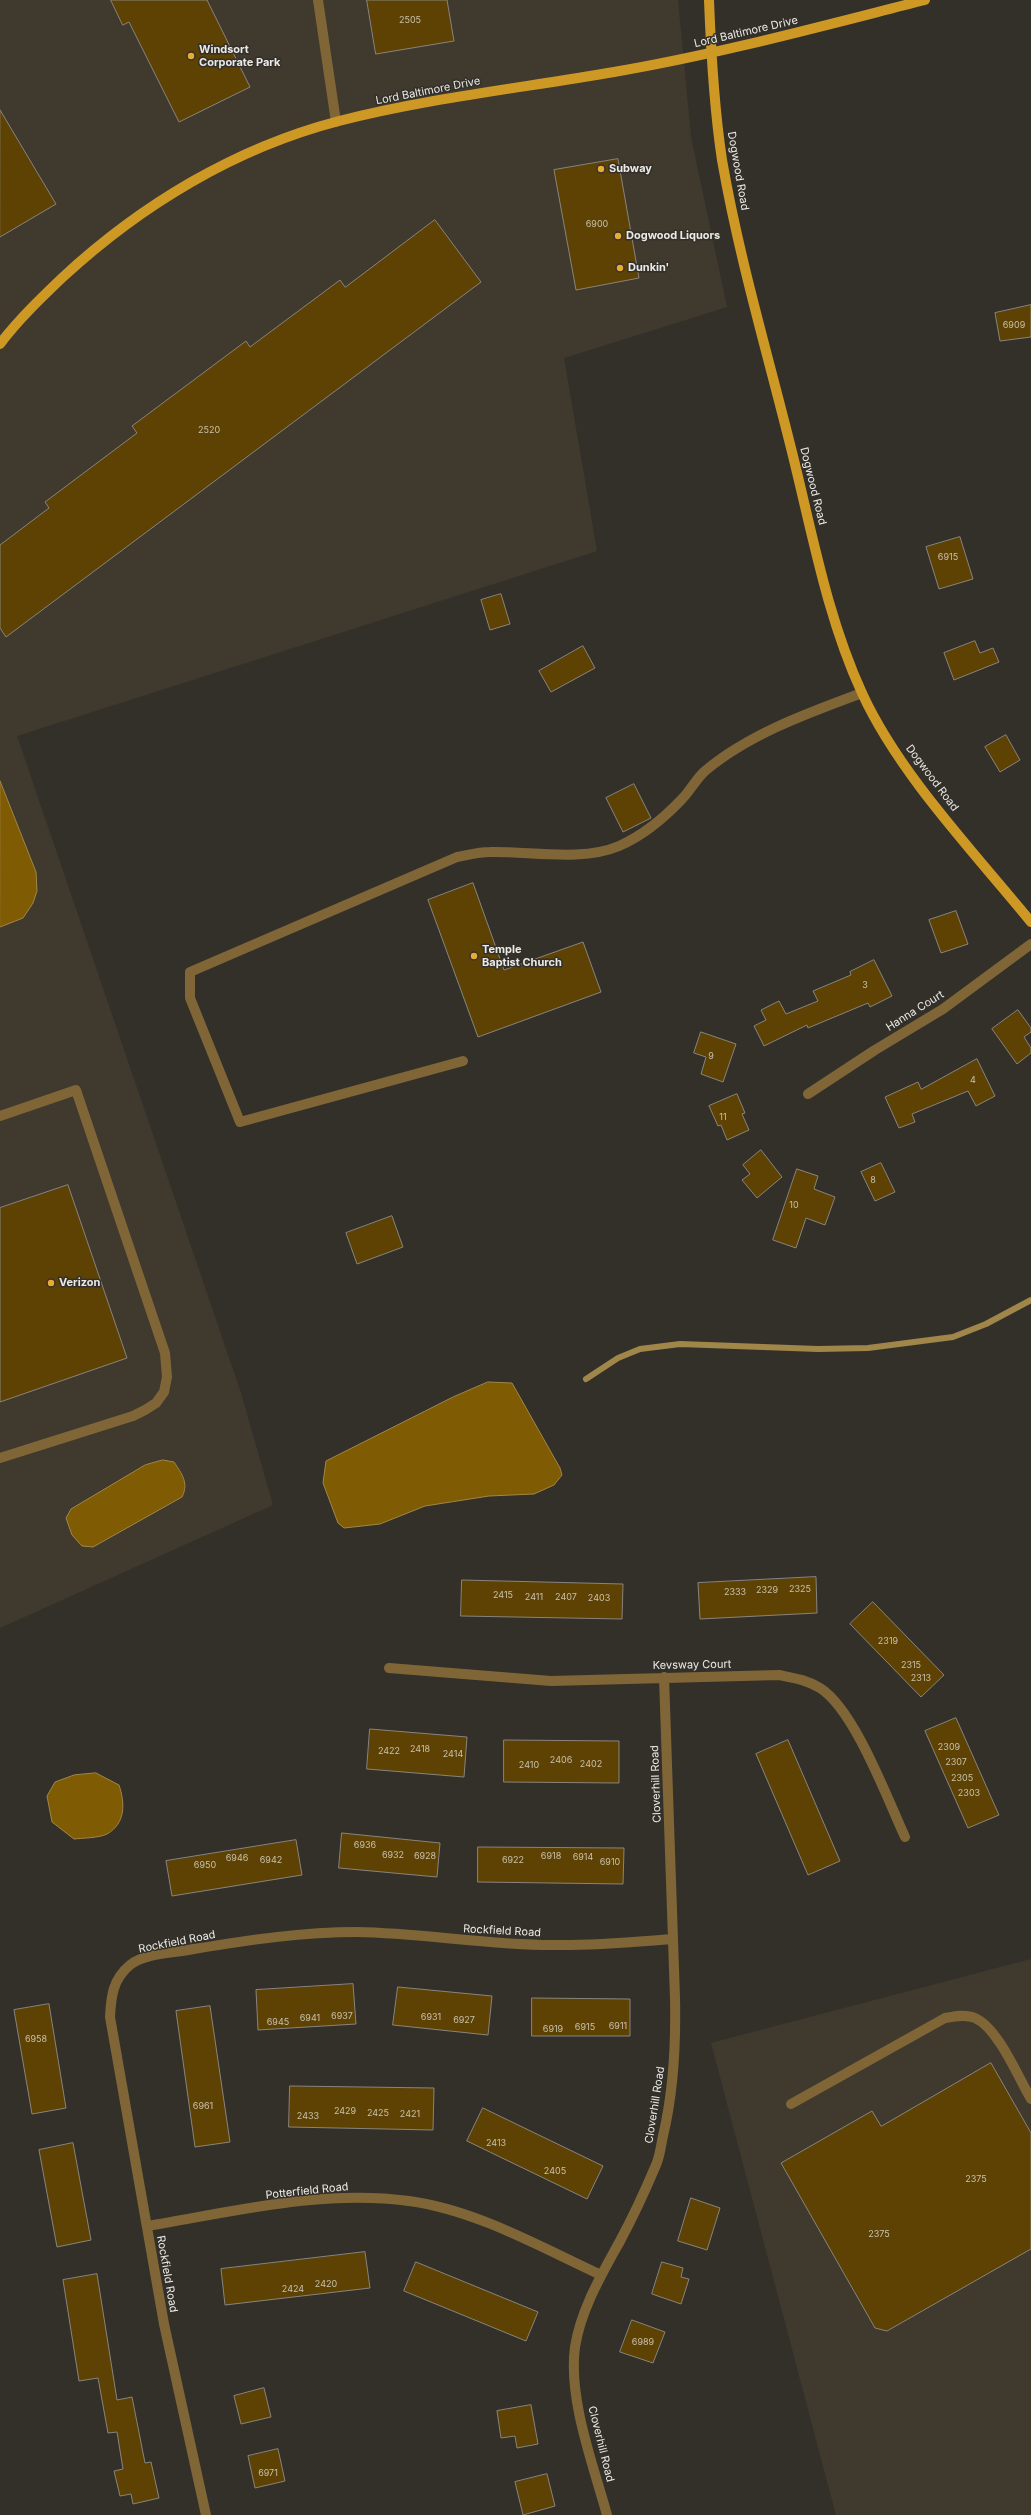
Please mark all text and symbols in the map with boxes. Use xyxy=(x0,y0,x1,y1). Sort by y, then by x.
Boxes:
street label: Lord Baltimore Drive xyxy=(693,14,799,50)
house number: 2505 xyxy=(399,15,421,25)
place label: Windsort Corporate Park xyxy=(199,43,280,69)
marker: Windsort Corporate Park xyxy=(186,51,196,61)
street label: Lord Baltimore Drive xyxy=(375,74,481,108)
street label: Dogwood Road xyxy=(725,131,751,211)
place label: Subway xyxy=(609,162,652,176)
marker: Subway xyxy=(596,164,606,174)
house number: 6900 xyxy=(586,219,608,229)
place label: Dogwood Liquors xyxy=(626,229,720,243)
marker: Dogwood Liquors xyxy=(613,231,623,241)
place label: Dunkin' xyxy=(628,261,669,275)
marker: Dunkin' xyxy=(615,263,625,273)
house number: 6909 xyxy=(1003,320,1025,330)
house number: 2520 xyxy=(198,425,220,435)
street label: Dogwood Road xyxy=(797,446,829,526)
house number: 6915 xyxy=(938,552,958,562)
street label: Dogwood Road xyxy=(903,742,961,814)
place label: Temple Baptist Church xyxy=(482,943,562,969)
marker: Temple Baptist Church xyxy=(469,951,479,961)
house number: 3 xyxy=(862,980,868,990)
street label: Hanna Court xyxy=(884,988,946,1034)
house number: 9 xyxy=(708,1051,714,1061)
house number: 4 xyxy=(970,1075,976,1085)
house number: 11 xyxy=(719,1112,727,1122)
house number: 8 xyxy=(870,1175,876,1185)
house number: 10 xyxy=(789,1200,799,1210)
place label: Verizon xyxy=(59,1276,100,1290)
marker: Verizon xyxy=(46,1278,56,1288)
house number: 2325 xyxy=(789,1584,811,1594)
house number: 2329 xyxy=(756,1585,778,1595)
house number: 2333 xyxy=(724,1587,746,1597)
house number: 2415 xyxy=(493,1590,513,1600)
house number: 2411 xyxy=(525,1592,543,1602)
house number: 2407 xyxy=(555,1592,577,1602)
house number: 2403 xyxy=(588,1593,610,1603)
house number: 2319 xyxy=(878,1636,898,1646)
street label: Kevsway Court xyxy=(653,1658,731,1672)
house number: 2315 xyxy=(901,1660,921,1670)
house number: 2313 xyxy=(911,1673,931,1683)
house number: 2309 xyxy=(938,1742,960,1752)
house number: 2418 xyxy=(410,1744,430,1754)
street label: Cloverhill Road xyxy=(648,1745,664,1823)
house number: 2422 xyxy=(378,1746,400,1756)
house number: 2414 xyxy=(443,1749,463,1759)
house number: 2406 xyxy=(550,1755,572,1765)
house number: 2307 xyxy=(945,1757,967,1767)
house number: 2402 xyxy=(580,1759,602,1769)
house number: 2410 xyxy=(519,1760,539,1770)
house number: 2305 xyxy=(951,1773,973,1783)
house number: 2303 xyxy=(958,1788,980,1798)
house number: 6936 xyxy=(354,1840,376,1850)
house number: 6932 xyxy=(382,1850,404,1860)
house number: 6928 xyxy=(414,1851,436,1861)
house number: 6918 xyxy=(541,1851,561,1861)
house number: 6914 xyxy=(573,1852,593,1862)
house number: 6946 xyxy=(226,1853,248,1863)
house number: 6942 xyxy=(260,1855,282,1865)
house number: 6922 xyxy=(502,1855,524,1865)
house number: 6910 xyxy=(600,1857,620,1867)
house number: 6950 xyxy=(194,1860,216,1870)
street label: Rockfield Road xyxy=(463,1922,541,1940)
street label: Rockfield Road xyxy=(137,1928,217,1956)
house number: 6937 xyxy=(331,2011,353,2021)
house number: 6931 xyxy=(421,2012,441,2022)
house number: 6941 xyxy=(300,2013,320,2023)
house number: 6927 xyxy=(453,2015,475,2025)
house number: 6945 xyxy=(267,2017,289,2027)
house number: 6911 xyxy=(609,2021,627,2031)
house number: 6915 xyxy=(575,2022,595,2032)
house number: 6919 xyxy=(543,2024,563,2034)
house number: 6958 xyxy=(25,2034,47,2044)
street label: Cloverhill Road xyxy=(642,2065,668,2145)
house number: 6961 xyxy=(193,2101,213,2111)
house number: 2429 xyxy=(334,2106,356,2116)
house number: 2425 xyxy=(367,2108,389,2118)
house number: 2421 xyxy=(400,2109,420,2119)
house number: 2433 xyxy=(297,2111,319,2121)
house number: 2413 xyxy=(486,2138,506,2148)
house number: 2405 xyxy=(544,2166,566,2176)
house number: 2375 xyxy=(965,2174,987,2184)
street label: Potterfield Road xyxy=(265,2180,349,2202)
house number: 2375 xyxy=(868,2229,890,2239)
street label: Rockfield Road xyxy=(154,2234,180,2314)
house number: 2420 xyxy=(315,2279,337,2289)
house number: 2424 xyxy=(282,2284,304,2294)
house number: 6989 xyxy=(632,2337,654,2347)
street label: Cloverhill Road xyxy=(585,2405,617,2483)
house number: 6971 xyxy=(258,2468,278,2478)

